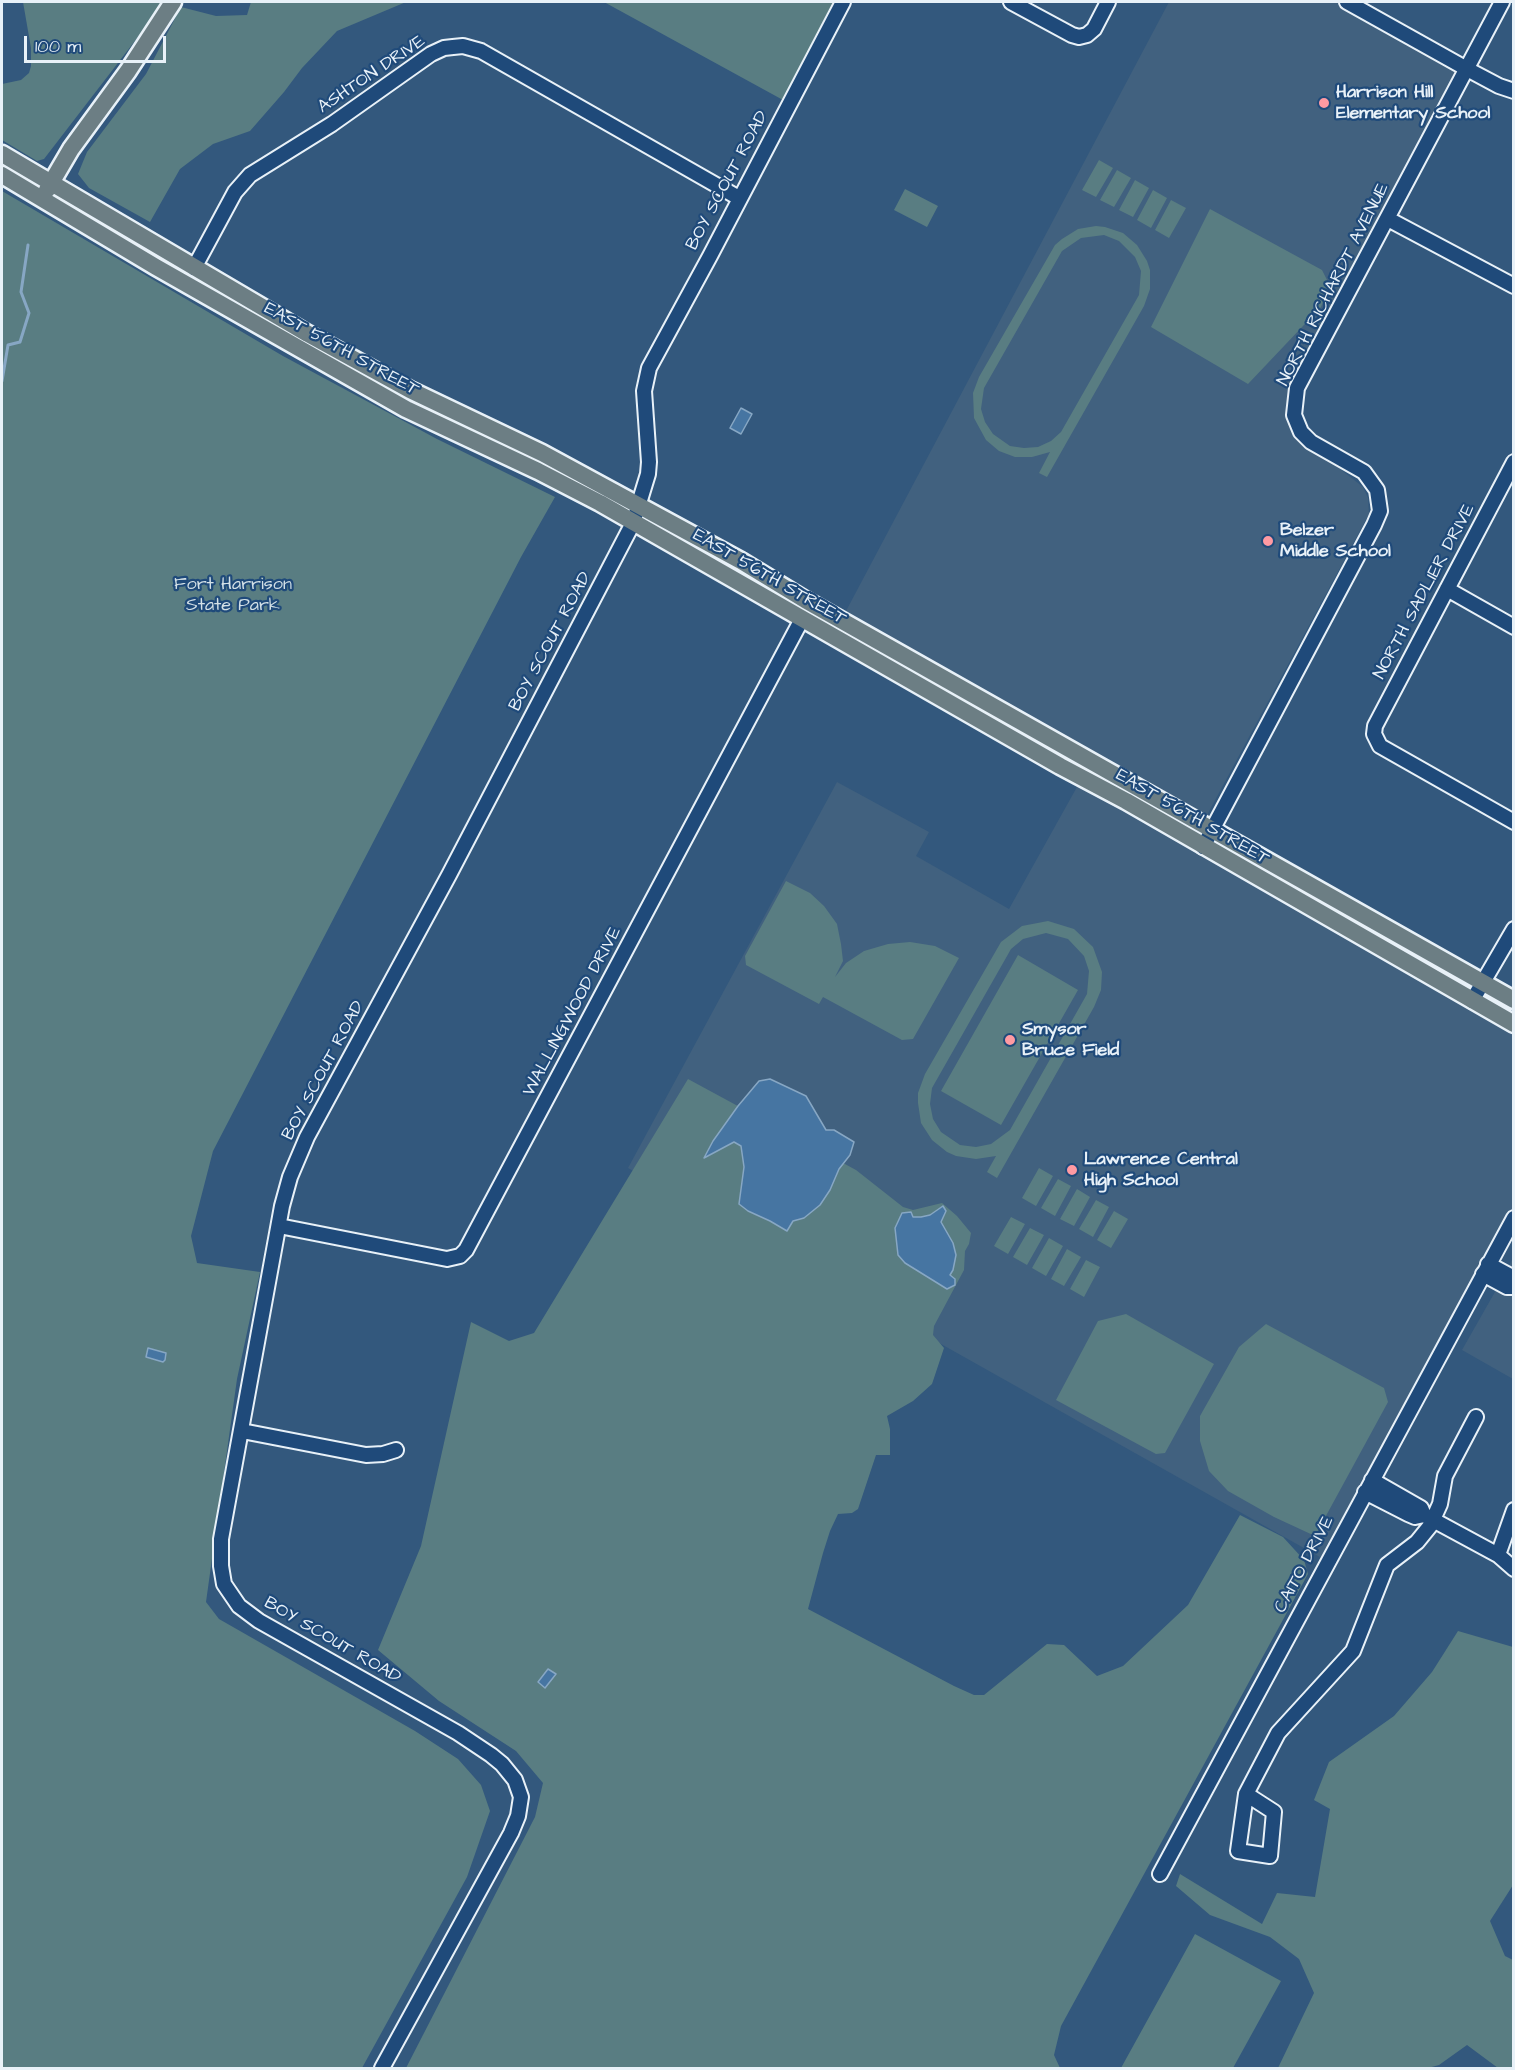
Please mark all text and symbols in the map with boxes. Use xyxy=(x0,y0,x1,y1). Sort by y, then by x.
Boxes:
scale bar xyxy=(27,24,170,62)
street label: ASHTON DRIVE xyxy=(314,31,430,119)
text: 100 m xyxy=(35,34,81,59)
place label: Harrison Hill Elementary School xyxy=(1336,82,1490,124)
marker: Harrison Hill Elementary School xyxy=(1317,96,1331,110)
street label: BOY SCOUT ROAD xyxy=(682,108,774,254)
street label: NORTH RICHARDT AVENUE xyxy=(1273,180,1395,390)
street label: EAST 56TH STREET xyxy=(260,298,422,402)
street label: NORTH SADLIER DRIVE xyxy=(1370,501,1480,683)
place label: Belzer Middle School xyxy=(1280,520,1391,562)
street label: EAST 56TH STREET xyxy=(688,525,850,631)
marker: Belzer Middle School xyxy=(1261,534,1275,548)
street label: BOY SCOUT ROAD xyxy=(505,569,597,715)
park label: Fort Harrison State Park xyxy=(174,574,292,616)
street label: EAST 56TH STREET xyxy=(1111,765,1273,871)
street label: WALLINGWOOD DRIVE xyxy=(519,924,627,1100)
street label: BOY SCOUT ROAD xyxy=(278,998,370,1144)
place label: Smysor Bruce Field xyxy=(1022,1019,1119,1062)
marker: Smysor Bruce Field xyxy=(1003,1033,1017,1047)
place label: Lawrence Central High School xyxy=(1084,1149,1238,1192)
marker: Lawrence Central High School xyxy=(1065,1163,1079,1177)
street label: CAITO DRIVE xyxy=(1270,1513,1340,1617)
street label: BOY SCOUT ROAD xyxy=(260,1593,404,1689)

